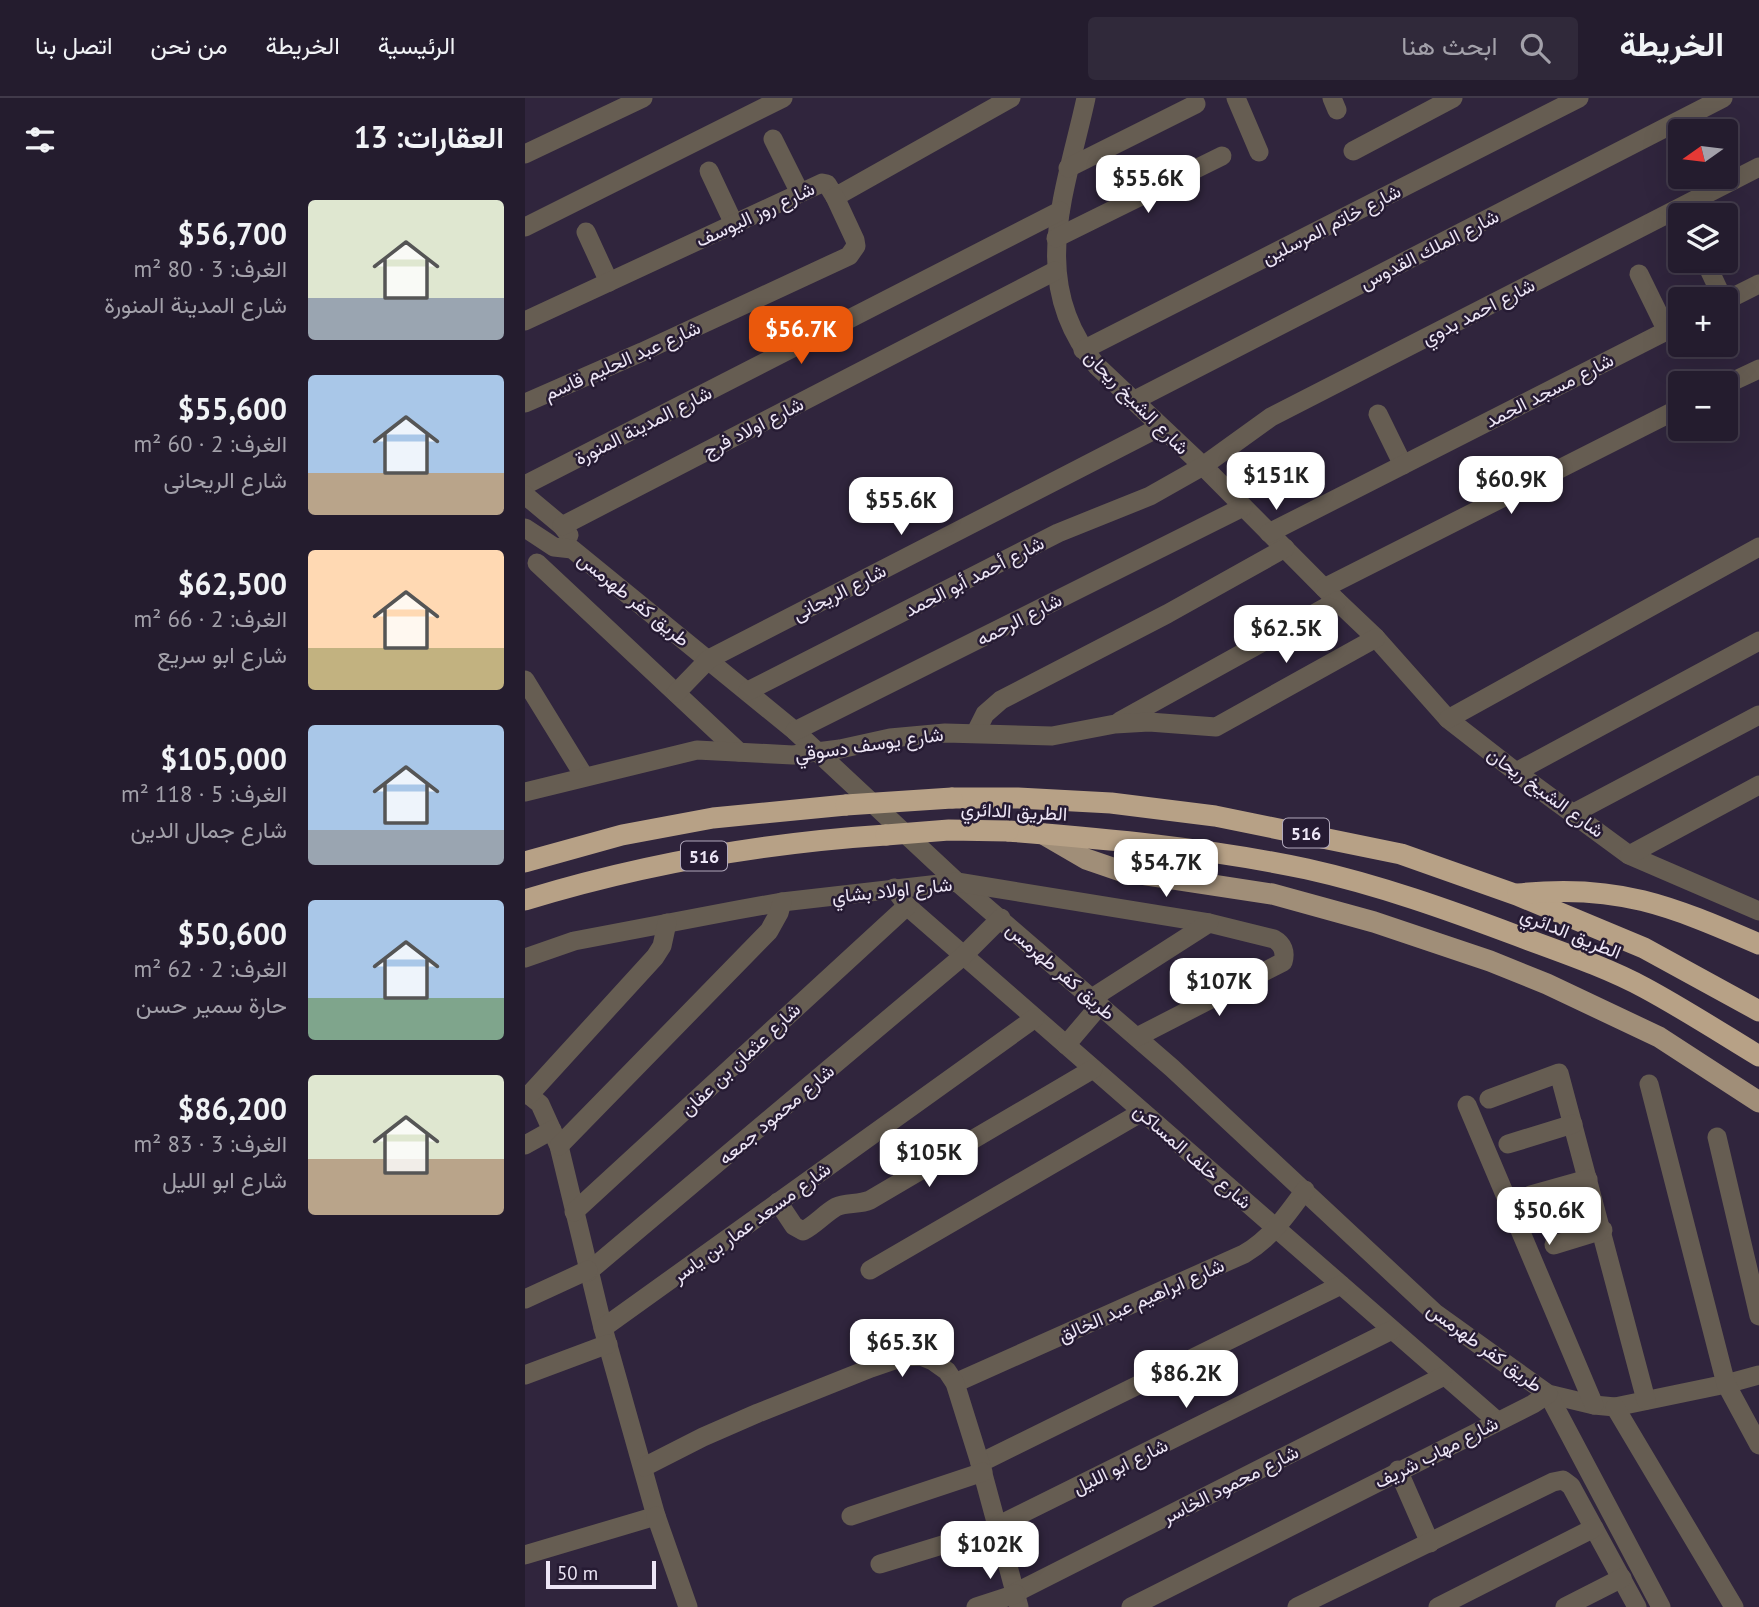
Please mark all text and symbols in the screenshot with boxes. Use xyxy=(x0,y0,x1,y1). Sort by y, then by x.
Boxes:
search box xyxy=(1088,17,1578,80)
text: الخريطة xyxy=(1620,22,1724,65)
text: ابحث هنا xyxy=(1401,29,1498,62)
icon: search xyxy=(1516,29,1554,67)
text: اتصل بنا xyxy=(35,30,113,61)
text: من نحن xyxy=(151,30,228,61)
text: الخريطة xyxy=(266,30,340,61)
text: الرئيسية xyxy=(378,30,455,61)
text: العقارات: 13 xyxy=(354,117,504,156)
north arrow xyxy=(1668,119,1738,189)
map controls xyxy=(1668,119,1738,441)
icon: filters xyxy=(21,121,59,159)
pin: $55.6K xyxy=(1091,156,1205,215)
text: $55.6K xyxy=(1112,163,1184,192)
street label: شارع روز اليوسف xyxy=(692,176,819,253)
street label: شارع خاتم المرسلين xyxy=(1257,179,1405,270)
button: layers xyxy=(1668,203,1738,273)
street label: شارع الملك القدوس xyxy=(1355,204,1503,295)
text: $56,700 xyxy=(177,214,287,253)
icon: home xyxy=(364,228,448,312)
text: الغرف: 3 · 80 m² xyxy=(133,254,287,283)
street label: شارع احمد بدوي xyxy=(1417,272,1541,353)
button: + xyxy=(1668,287,1738,357)
text: شارع المدينة المنورة xyxy=(104,290,287,319)
pin: $56.7K xyxy=(744,306,858,366)
text: $56.7K xyxy=(765,314,837,343)
street label: شارع عبد الحليم قاسم xyxy=(540,315,704,406)
street label: شارع الشيخ ريحان xyxy=(1078,345,1194,461)
street label: شارع مسجد الحمد xyxy=(1481,347,1618,434)
button: − xyxy=(1668,371,1738,441)
street label: شارع المدينة المنورة xyxy=(570,380,716,471)
text: $55,600 xyxy=(177,389,287,428)
street label: شارع اولاد فرج xyxy=(699,391,808,464)
icon: home xyxy=(364,403,448,487)
text: الغرف: 2 · 60 m² xyxy=(133,429,287,458)
pin: $151K xyxy=(1227,452,1325,512)
pin: $60.9K xyxy=(1454,456,1568,516)
text: $151K xyxy=(1243,460,1309,489)
text: $60.9K xyxy=(1475,464,1547,493)
text: شارع الريحانى xyxy=(163,465,287,494)
pin: $55.6K xyxy=(844,478,958,537)
text: $55.6K xyxy=(865,485,937,514)
street label: شارع أحمد أبو الحمد xyxy=(900,530,1048,623)
street label: طريق كفر طهرمس xyxy=(573,547,695,651)
street label: شارع الريحانى xyxy=(788,558,890,627)
text: $62,500 xyxy=(177,564,287,603)
icon: home xyxy=(364,578,448,662)
street label: شارع الرحمه xyxy=(972,587,1066,652)
text: الغرف: 2 · 66 m² xyxy=(133,604,287,633)
pin: $62.5K xyxy=(1229,606,1343,665)
text: $62.5K xyxy=(1250,613,1322,642)
text: شارع ابو سريع xyxy=(157,640,287,669)
street label: شارع يوسف دسوقي xyxy=(793,722,945,770)
text: $105,000 xyxy=(160,739,287,778)
street label: شارع الشيخ ريحان xyxy=(1482,742,1609,844)
icon: home xyxy=(364,753,448,837)
text: الغرف: 5 · 118 m² xyxy=(121,779,287,808)
street label: الطريق الدائري xyxy=(960,796,1068,830)
text: شارع جمال الدين xyxy=(130,815,287,844)
road number: 516 xyxy=(1283,818,1329,848)
pin: $54.7K xyxy=(1109,840,1223,899)
road number: 516 xyxy=(681,842,727,870)
text: $54.7K xyxy=(1130,847,1202,876)
street label: شارع اولاد بشاي xyxy=(831,872,954,912)
street label: الطريق الدائري xyxy=(1516,902,1625,968)
text: $50,600 xyxy=(177,914,287,953)
street label: طريق كفر طهرمس xyxy=(1001,917,1121,1025)
icon: home xyxy=(364,928,448,1012)
text: الغرف: 2 · 62 m² xyxy=(133,954,287,983)
pin: $107K xyxy=(1170,958,1268,1018)
text: $107K xyxy=(1186,966,1252,995)
text: حارة سمير حسن xyxy=(136,990,287,1019)
street label: شارع عثمان بن عفان xyxy=(675,997,806,1121)
street label: شارع محمود جمعه xyxy=(713,1058,840,1170)
text: $86,200 xyxy=(177,1089,287,1128)
street label: شارع خلف المساكن xyxy=(1128,1098,1257,1215)
icon: home xyxy=(364,1103,448,1187)
text: الغرف: 3 · 83 m² xyxy=(133,1129,287,1158)
pin: $105K xyxy=(880,1130,978,1189)
text: $105K xyxy=(896,1137,962,1166)
street label: شارع مسعد عمار بن ياسر xyxy=(666,1156,836,1289)
text: شارع ابو الليل xyxy=(162,1165,287,1194)
pin: $50.6K xyxy=(1492,1188,1606,1247)
text: $50.6K xyxy=(1513,1195,1585,1224)
street label: شارع ابراهيم عبد الخالق xyxy=(1054,1253,1228,1348)
street label: طريق كفر طهرمس xyxy=(1423,1297,1547,1397)
pin: $65.3K xyxy=(845,1320,959,1379)
text: $65.3K xyxy=(866,1327,938,1356)
pin: $86.2K xyxy=(1129,1350,1243,1410)
text: $86.2K xyxy=(1150,1358,1222,1387)
street label: شارع مهاب شريف xyxy=(1370,1411,1502,1494)
street label: شارع ابو الليل xyxy=(1068,1433,1172,1500)
street label: شارع محمود الخاسر xyxy=(1157,1439,1303,1530)
pin: $102K xyxy=(941,1522,1039,1581)
text: $102K xyxy=(957,1529,1023,1558)
scale bar xyxy=(546,1558,656,1590)
text: 50 m xyxy=(557,1561,598,1585)

